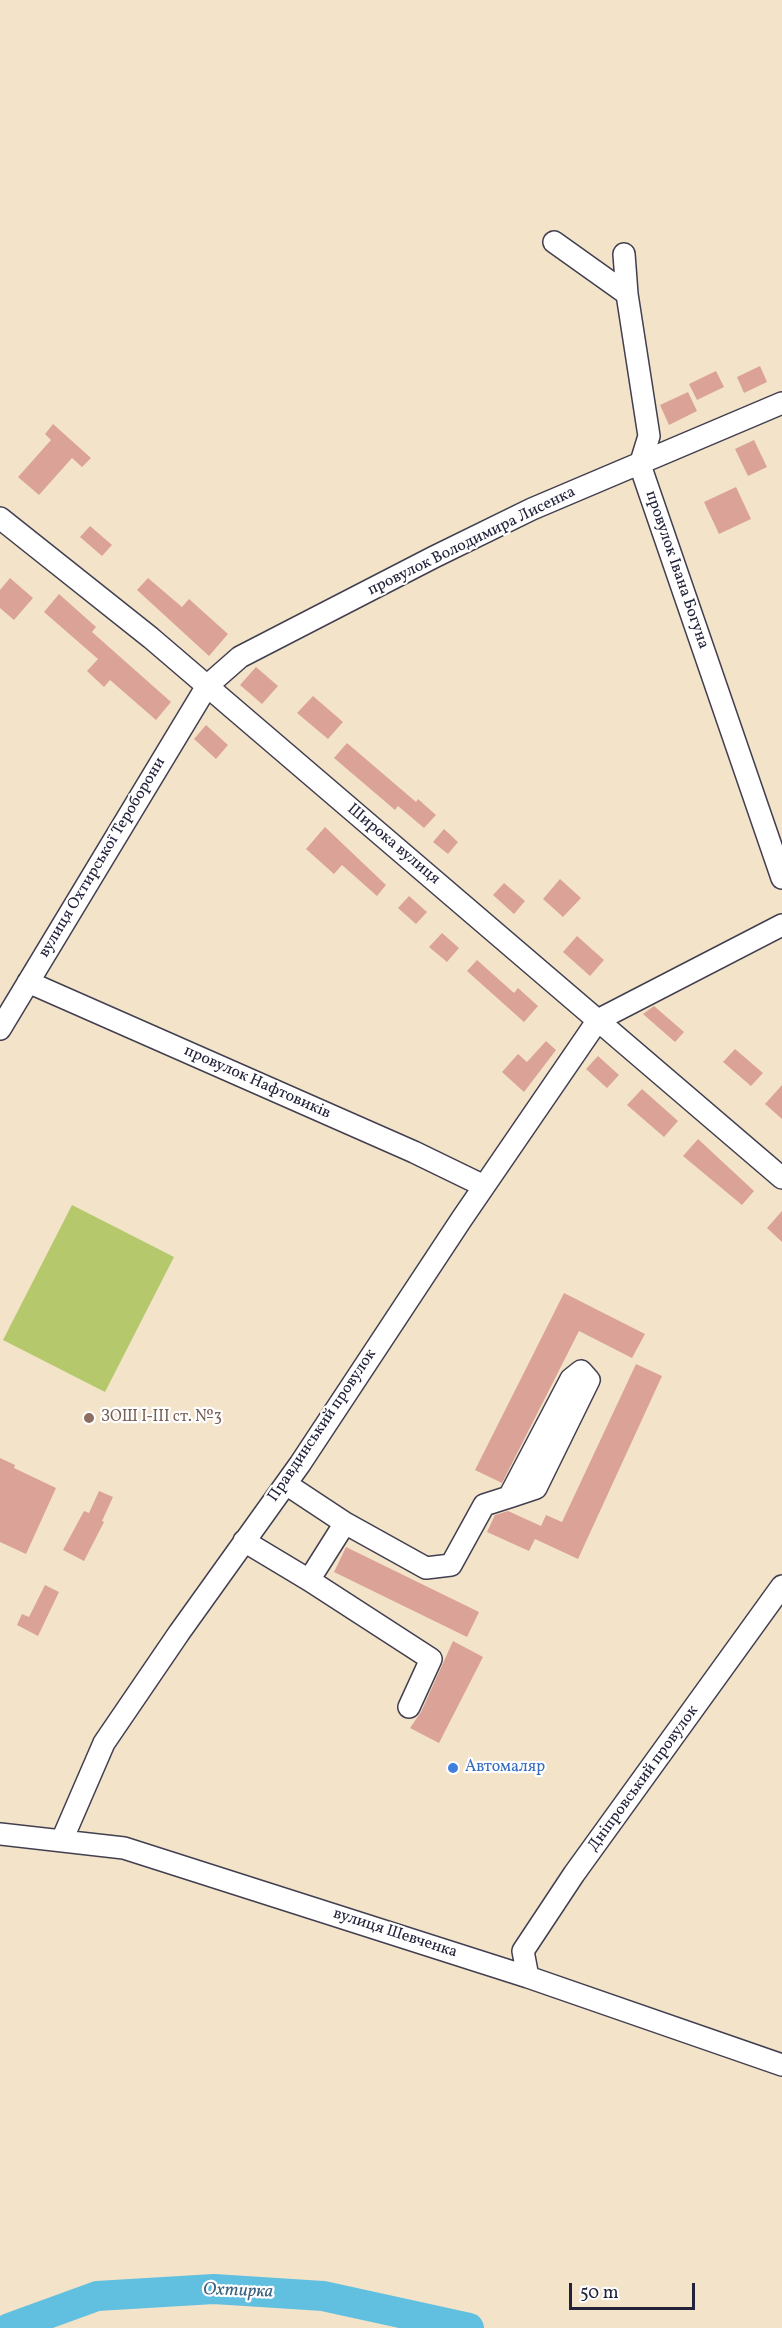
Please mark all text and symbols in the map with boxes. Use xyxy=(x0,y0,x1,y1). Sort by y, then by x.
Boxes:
street label: провулок Володимира Лисенка xyxy=(365,483,579,601)
street label: провулок Івана Богуна xyxy=(640,488,712,652)
street label: вулиця Охтирської Тероборони xyxy=(36,754,170,962)
street label: Широка вулиця xyxy=(343,800,443,890)
street label: провулок Нафтовиків xyxy=(181,1042,333,1124)
street label: Правдинський провулок xyxy=(265,1346,381,1506)
place label: ЗОШ І-ІІІ ст. №3 xyxy=(101,1408,222,1428)
marker: ЗОШ І-ІІІ ст. №3 xyxy=(82,1411,96,1425)
street label: Дніпровський провулок xyxy=(585,1702,703,1856)
place label: Автомаляр xyxy=(465,1758,545,1778)
marker: Автомаляр xyxy=(446,1761,460,1775)
street label: вулиця Шевченка xyxy=(331,1905,459,1963)
scale bar xyxy=(572,2271,698,2309)
water label: Охтирка xyxy=(203,2280,273,2304)
text: 50 m xyxy=(580,2281,619,2306)

